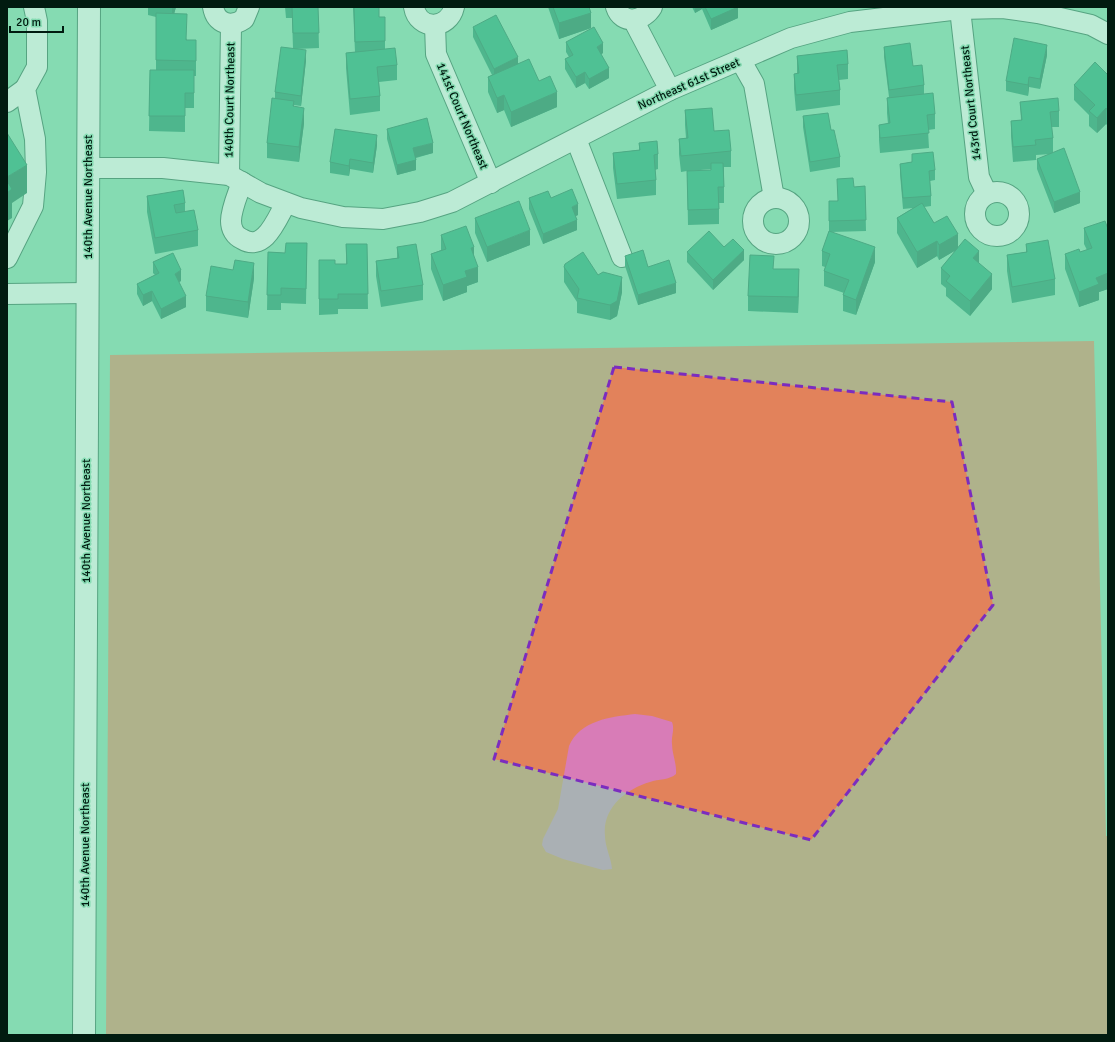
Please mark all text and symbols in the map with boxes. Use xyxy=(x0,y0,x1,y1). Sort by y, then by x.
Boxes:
scale bar xyxy=(10,8,63,34)
text: 20 m xyxy=(16,15,41,30)
street label: 140th Court Northeast xyxy=(221,42,239,158)
street label: 143rd Court Northeast xyxy=(958,45,984,161)
street label: Northeast 61st Street xyxy=(636,55,742,113)
street label: 141st Court Northeast xyxy=(433,60,491,172)
street label: 140th Avenue Northeast xyxy=(81,135,96,259)
street label: 140th Avenue Northeast xyxy=(79,459,94,583)
street label: 140th Avenue Northeast xyxy=(78,783,93,907)

